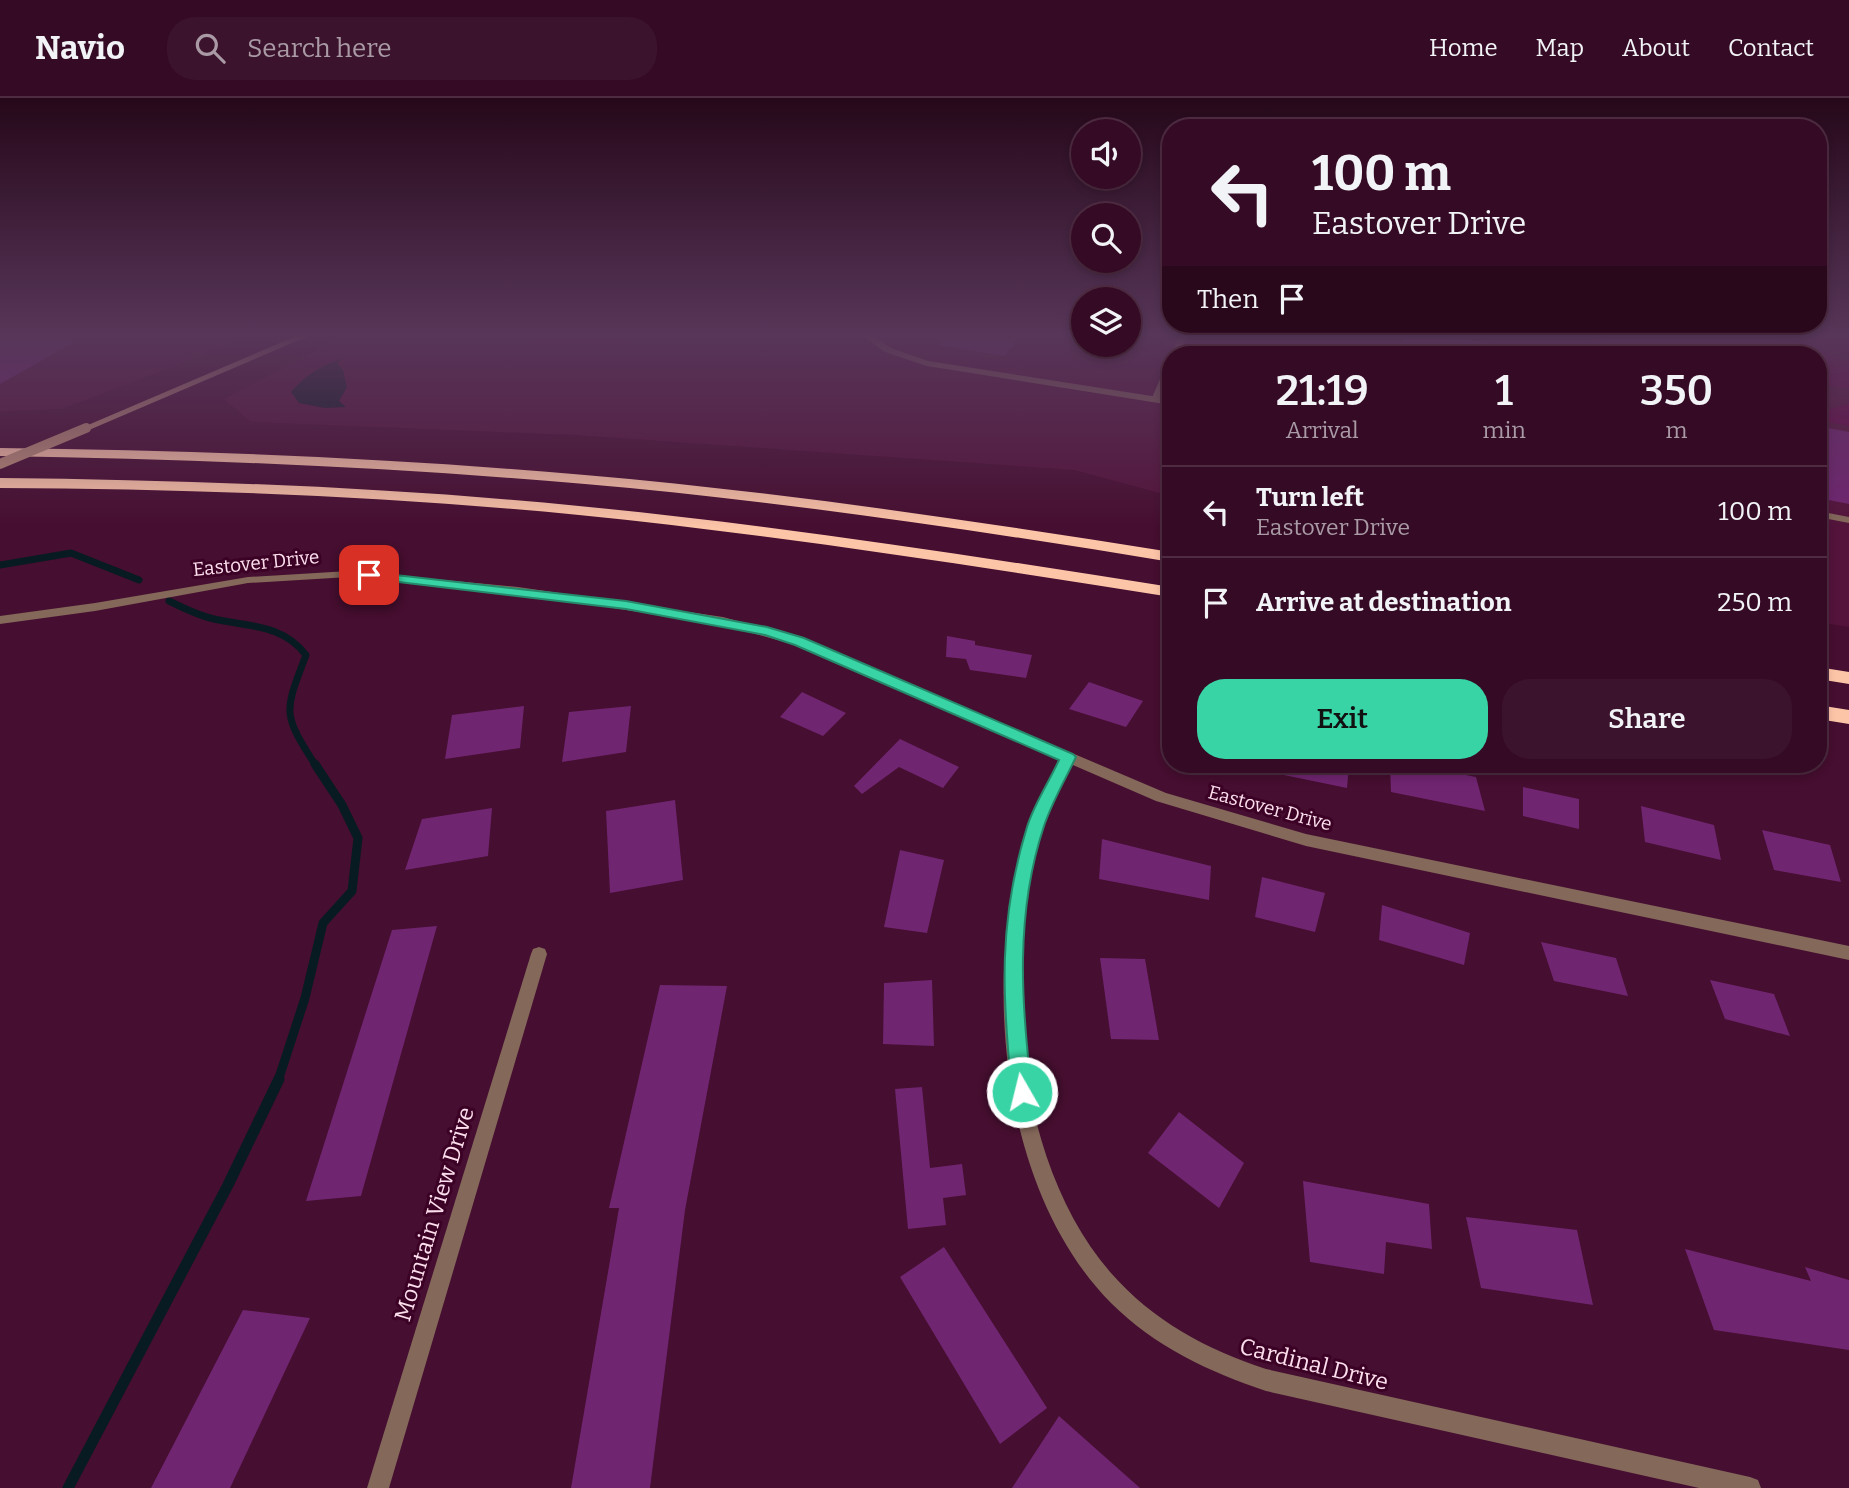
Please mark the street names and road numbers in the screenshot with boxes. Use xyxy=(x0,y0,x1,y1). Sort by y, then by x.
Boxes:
street label: Eastover Drive xyxy=(192,545,320,581)
street label: Eastover Drive xyxy=(1206,780,1334,836)
street label: Mountain View Drive xyxy=(388,1104,480,1324)
street label: Cardinal Drive xyxy=(1237,1332,1391,1396)

